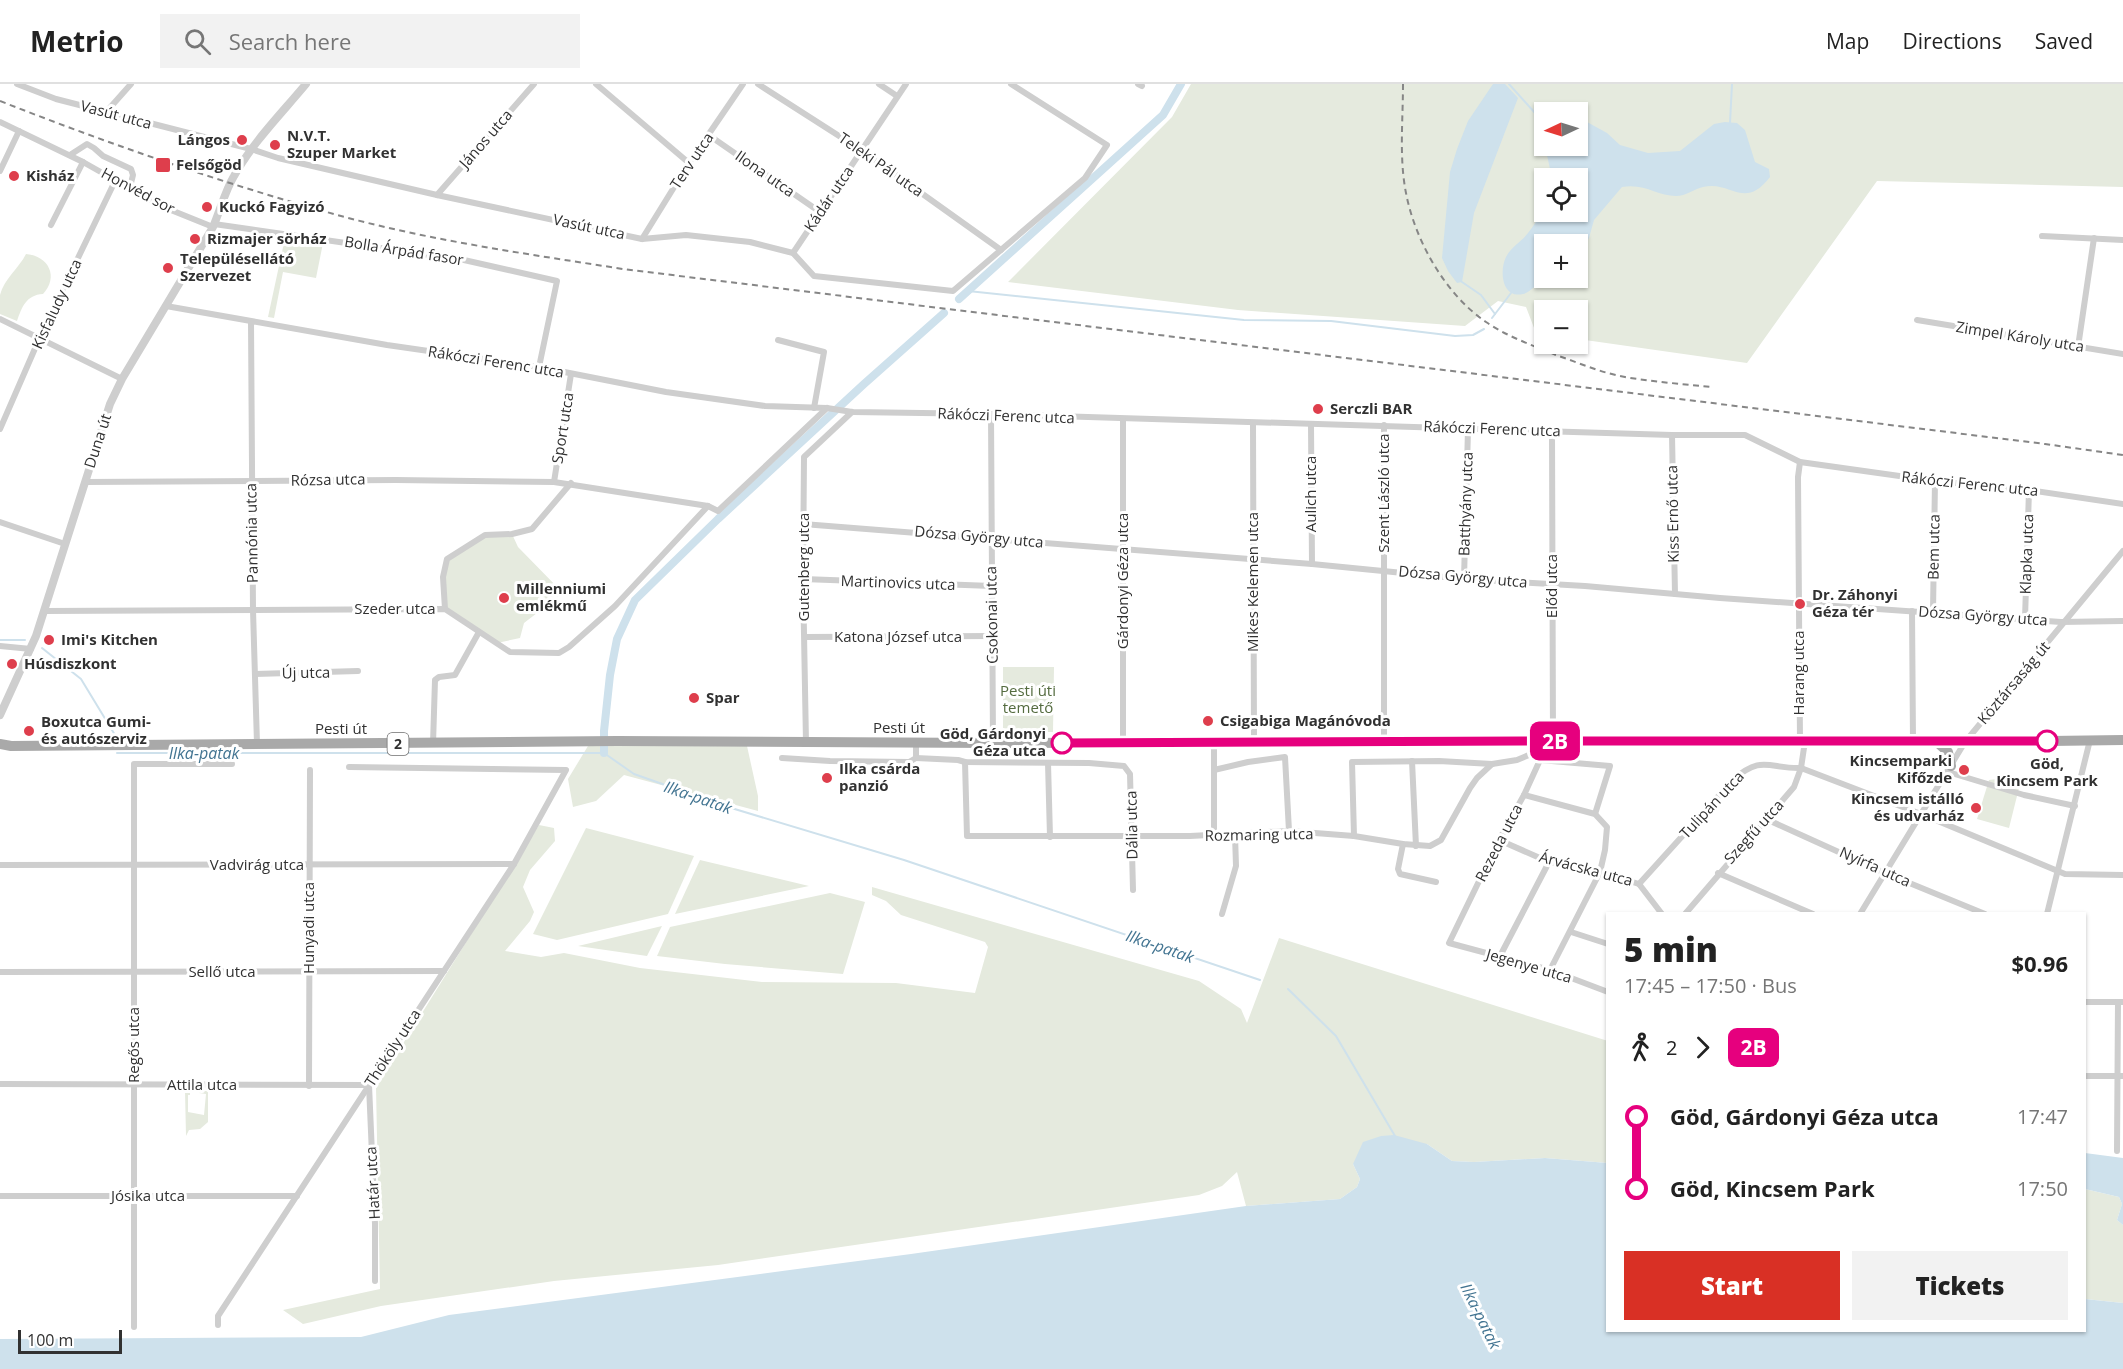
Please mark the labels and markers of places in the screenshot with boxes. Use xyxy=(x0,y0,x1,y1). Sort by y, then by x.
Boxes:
place label: N.V.T. Szuper Market xyxy=(287,125,397,162)
place label: Lángos xyxy=(177,129,230,149)
marker: Lángos xyxy=(235,133,249,147)
marker: N.V.T. Szuper Market xyxy=(268,138,282,152)
place label: Felsőgöd xyxy=(176,154,242,174)
marker: Felsőgöd xyxy=(154,156,172,174)
place label: Kisház xyxy=(26,165,74,185)
marker: Kisház xyxy=(7,169,21,183)
place label: Kuckó Fagyizó xyxy=(219,196,325,216)
marker: Kuckó Fagyizó xyxy=(200,200,214,214)
place label: Rizmajer sörház xyxy=(207,228,327,248)
marker: Rizmajer sörház xyxy=(188,232,202,246)
place label: Településellátó Szervezet xyxy=(180,248,294,285)
marker: Településellátó Szervezet xyxy=(161,261,175,275)
place label: Serczli BAR xyxy=(1330,398,1412,418)
marker: Serczli BAR xyxy=(1311,402,1325,416)
place label: Millenniumi emlékmű xyxy=(516,578,606,615)
place label: Dr. Záhonyi Géza tér xyxy=(1812,584,1898,621)
marker: Millenniumi emlékmű xyxy=(497,591,511,605)
marker: Dr. Záhonyi Géza tér xyxy=(1793,597,1807,611)
place label: Imi's Kitchen xyxy=(61,629,158,649)
marker: Imi's Kitchen xyxy=(42,633,56,647)
place label: Húsdiszkont xyxy=(24,653,117,673)
marker: Húsdiszkont xyxy=(5,657,19,671)
place label: Spar xyxy=(706,687,740,707)
marker: Spar xyxy=(687,691,701,705)
place label: Csigabiga Magánóvoda xyxy=(1220,710,1391,730)
place label: Boxutca Gumi- és autószerviz xyxy=(41,711,151,748)
marker: Csigabiga Magánóvoda xyxy=(1201,714,1215,728)
place label: Göd, Gárdonyi Géza utca xyxy=(940,723,1046,760)
marker: Boxutca Gumi- és autószerviz xyxy=(22,724,36,738)
marker: Göd, Kincsem Park xyxy=(2036,730,2058,752)
marker: Göd, Gárdonyi Géza utca xyxy=(1051,732,1073,754)
place label: Kincsemparki Kifőzde xyxy=(1850,750,1952,787)
place label: Göd, Kincsem Park xyxy=(1996,753,2099,790)
place label: Ilka csárda panzió xyxy=(839,758,920,795)
marker: Kincsemparki Kifőzde xyxy=(1957,763,1971,777)
marker: Ilka csárda panzió xyxy=(820,771,834,785)
place label: Kincsem istálló és udvarház xyxy=(1851,788,1964,825)
marker: Kincsem istálló és udvarház xyxy=(1969,801,1983,815)

